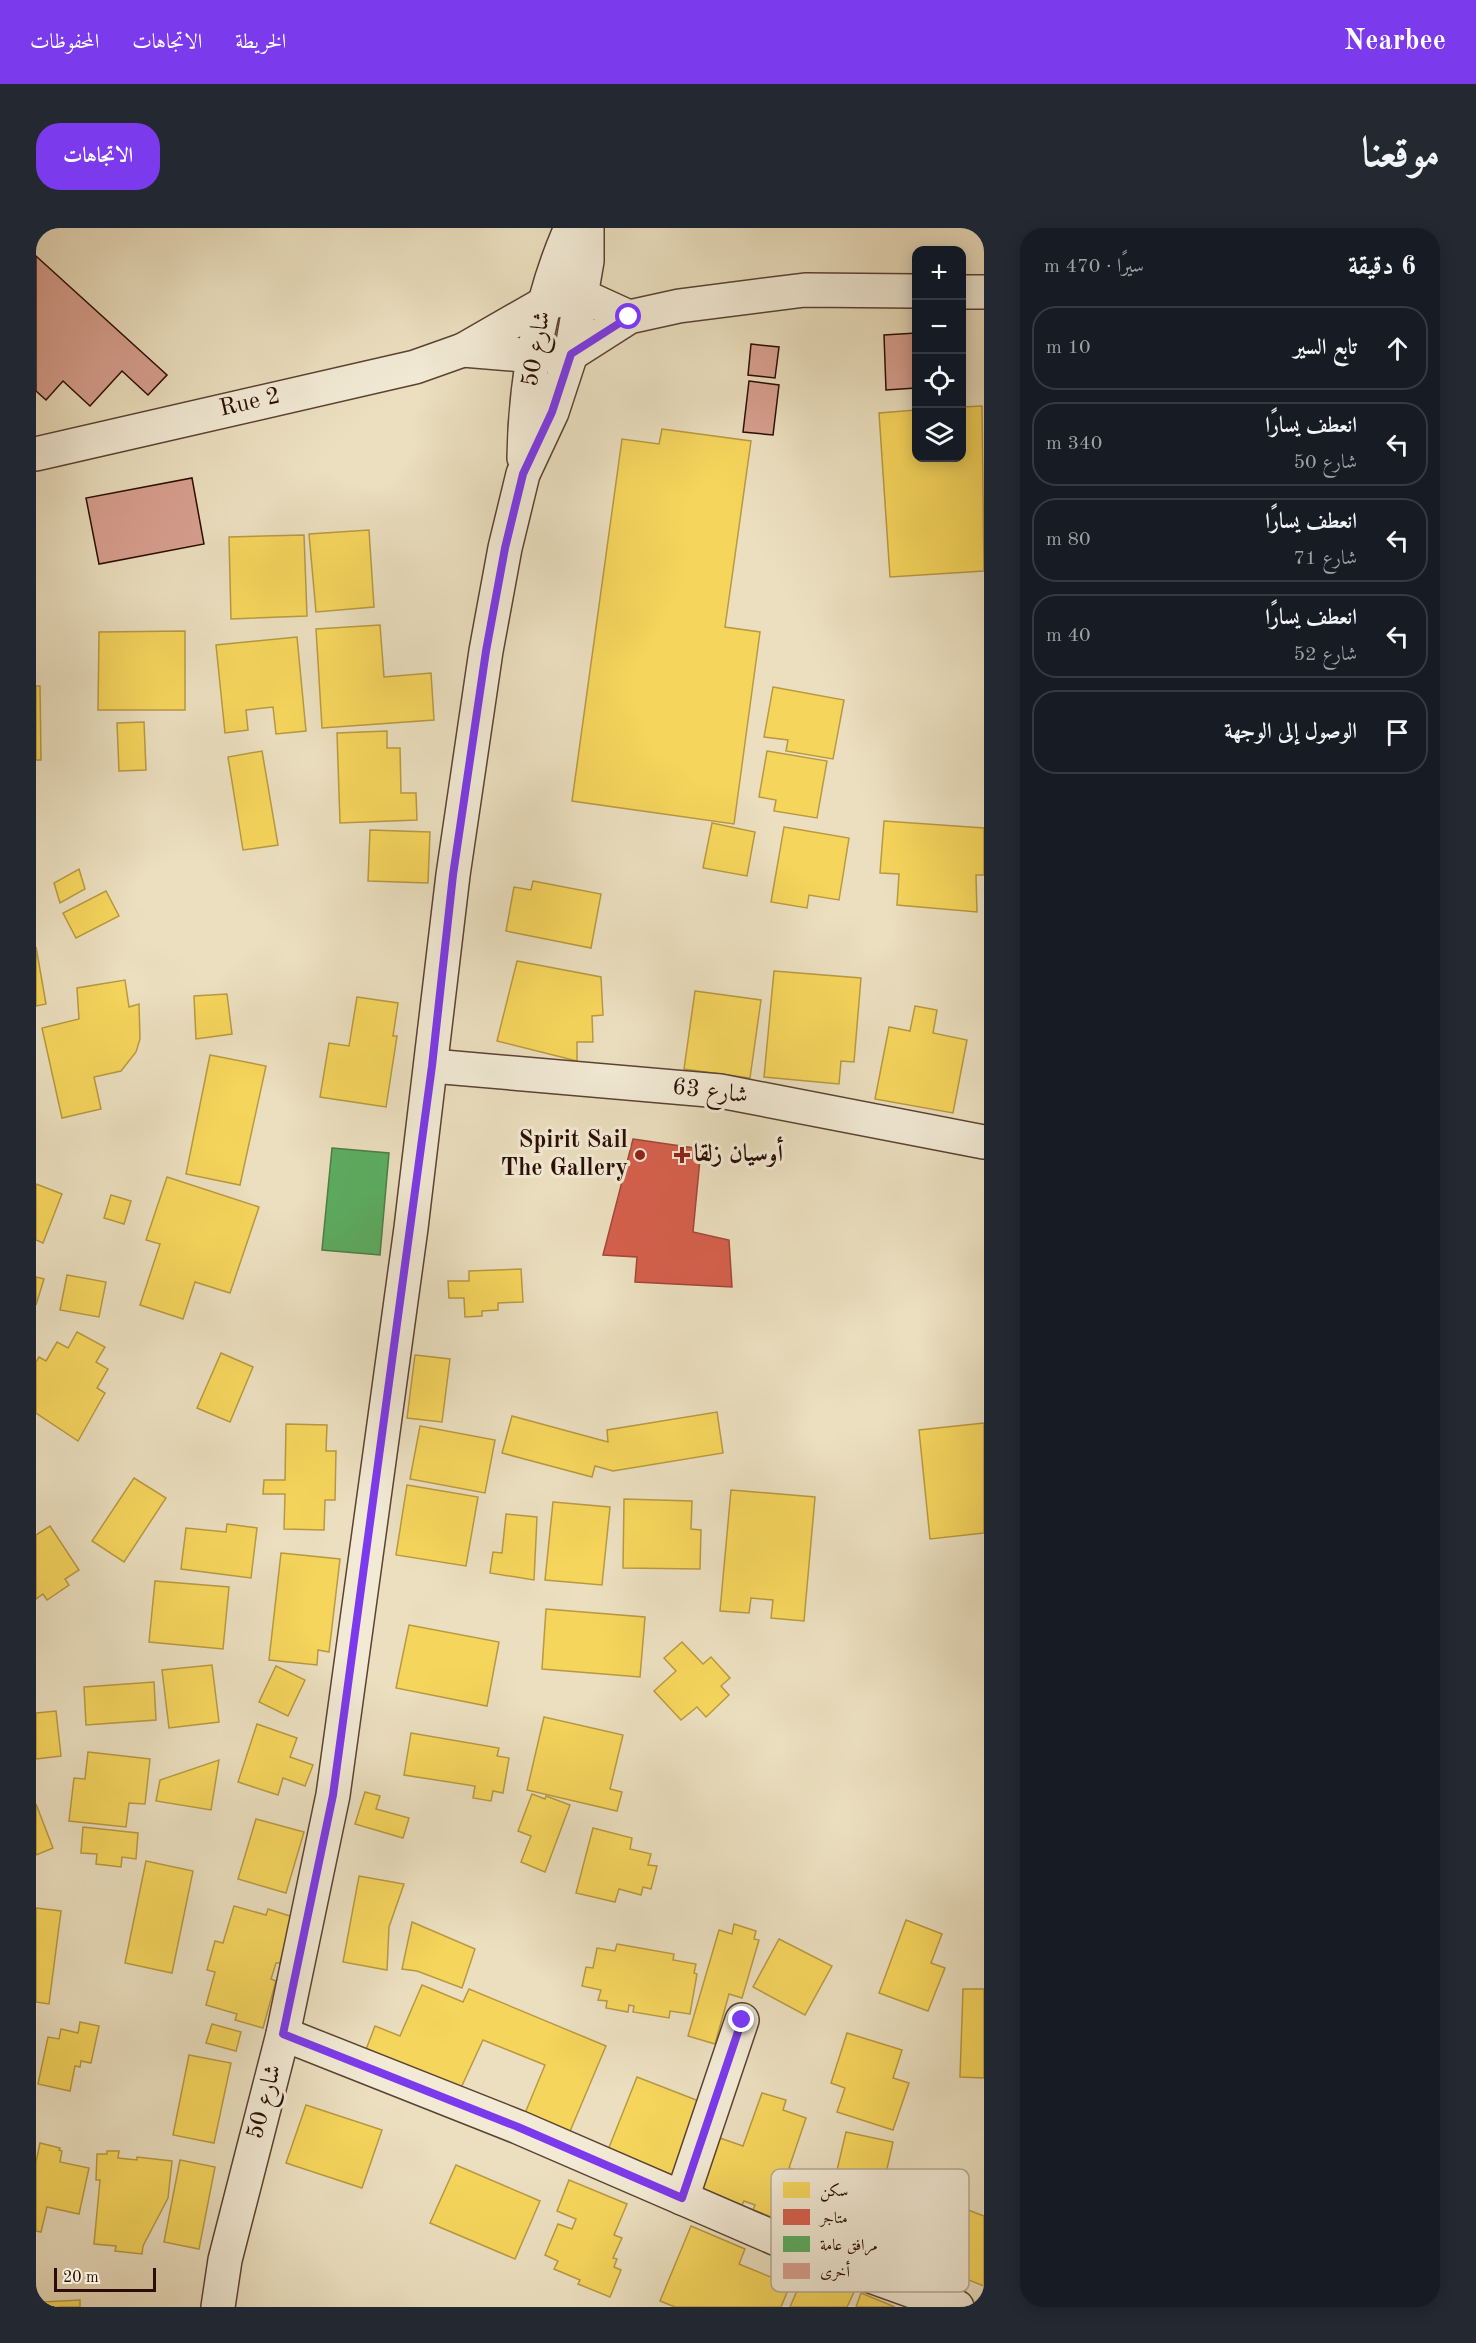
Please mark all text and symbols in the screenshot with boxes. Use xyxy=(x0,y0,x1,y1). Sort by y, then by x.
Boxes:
text: Nearbee xyxy=(1344,28,1446,56)
text: المحفوظات xyxy=(30,32,99,53)
text: الاتجاهات xyxy=(132,32,202,53)
text: الخريطة xyxy=(235,32,286,53)
button: الاتجاهات xyxy=(36,123,160,190)
text: موقعنا xyxy=(1362,134,1440,176)
map controls xyxy=(912,246,966,462)
button: + xyxy=(912,246,966,300)
text: 6 دقيقة xyxy=(1348,254,1416,280)
text: سيرًا · 470 m xyxy=(1044,257,1144,277)
button: − xyxy=(912,300,966,354)
route start xyxy=(615,303,641,329)
street label: شارع 50 xyxy=(519,309,561,390)
icon: ahead xyxy=(1381,332,1414,365)
text: تابع السير xyxy=(1293,337,1357,359)
text: 10 m xyxy=(1046,338,1091,358)
button: locate xyxy=(912,354,966,408)
street label: Rue 2 xyxy=(217,384,283,422)
button: layers xyxy=(912,408,966,462)
text: انعطف يسارًا xyxy=(1265,415,1357,437)
icon: left xyxy=(1381,428,1414,461)
text: 340 m xyxy=(1046,434,1102,454)
text: شارع 50 xyxy=(1293,453,1357,473)
text: انعطف يسارًا xyxy=(1265,511,1357,533)
icon: left xyxy=(1381,524,1414,557)
text: 80 m xyxy=(1046,530,1091,550)
text: شارع 71 xyxy=(1293,549,1357,569)
text: انعطف يسارًا xyxy=(1265,607,1357,629)
icon: left xyxy=(1381,620,1414,653)
text: 40 m xyxy=(1046,626,1091,646)
text: شارع 52 xyxy=(1293,645,1357,665)
icon: arrive xyxy=(1381,716,1414,749)
text: الوصول إلى الوجهة xyxy=(1224,721,1357,743)
street label: شارع 63 xyxy=(670,1075,749,1115)
place label: Spirit Sail The Gallery xyxy=(501,1129,628,1181)
place label: أوسيان زلقا xyxy=(694,1136,783,1168)
marker: Spirit Sail The Gallery xyxy=(633,1148,647,1162)
marker: أوسيان زلقا xyxy=(675,1148,689,1162)
route end xyxy=(728,2006,754,2032)
street label: شارع 50 xyxy=(244,2062,292,2143)
legend xyxy=(771,2169,969,2292)
text: سكن xyxy=(820,2182,848,2202)
text: متاجر xyxy=(818,2211,848,2228)
text: مرافق عامة xyxy=(820,2238,878,2256)
text: أخرى xyxy=(820,2260,850,2282)
scale bar xyxy=(54,2265,156,2292)
text: 20 m xyxy=(63,2270,99,2286)

